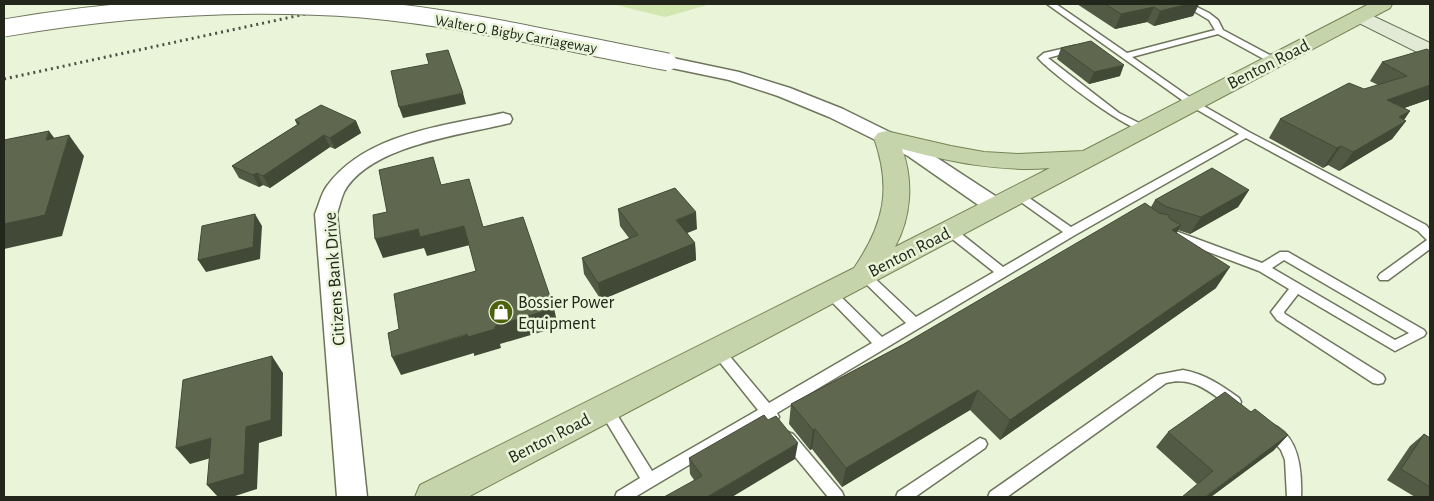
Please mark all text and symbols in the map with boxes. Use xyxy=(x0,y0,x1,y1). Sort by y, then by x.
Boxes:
street label: Walter O. Bigby Carriageway xyxy=(434,13,599,56)
street label: Benton Road xyxy=(1225,37,1312,93)
street label: Citizens Bank Drive xyxy=(321,212,349,346)
street label: Benton Road xyxy=(866,225,953,281)
place label: Bossier Power Equipment xyxy=(518,294,614,333)
shop icon: Bossier Power Equipment xyxy=(488,299,514,325)
street label: Benton Road xyxy=(506,411,593,467)

